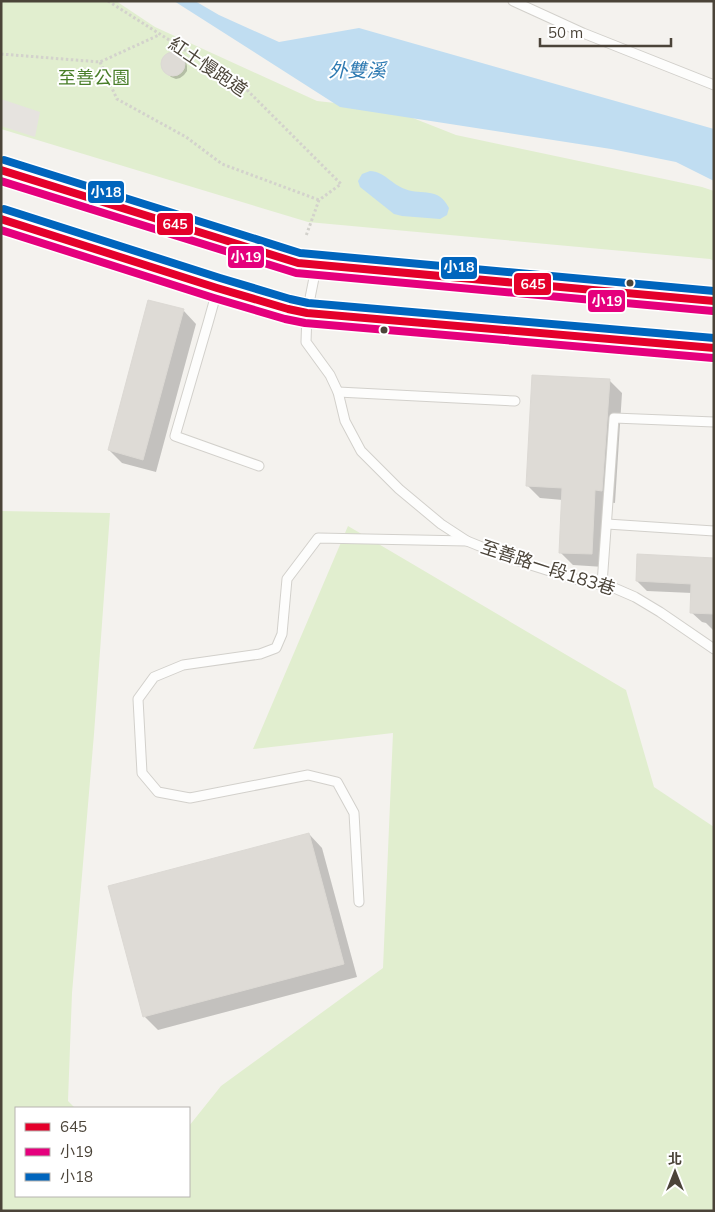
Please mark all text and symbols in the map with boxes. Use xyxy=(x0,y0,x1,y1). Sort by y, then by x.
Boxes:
scale bar xyxy=(540,15,671,47)
text: 50 m xyxy=(548,23,583,42)
street label: 紅土慢跑道 xyxy=(165,32,252,101)
water label: 外雙溪 xyxy=(328,58,388,82)
park label: 至善公園 xyxy=(58,66,130,89)
line badge: 小18 xyxy=(87,180,125,204)
text: 小18 xyxy=(91,183,121,201)
line badge: 645 xyxy=(156,212,194,236)
text: 645 xyxy=(162,215,188,233)
line badge: 小19 xyxy=(227,245,265,269)
text: 小19 xyxy=(231,248,261,266)
line badge: 小18 xyxy=(440,256,478,280)
text: 小18 xyxy=(444,258,474,276)
line badge: 645 xyxy=(513,272,552,296)
text: 645 xyxy=(520,275,546,293)
unlabelled marker xyxy=(625,278,635,288)
line badge: 小19 xyxy=(587,289,626,313)
text: 小19 xyxy=(592,292,622,310)
unlabelled marker xyxy=(379,325,389,335)
street label: 至善路一段183巷 xyxy=(478,535,618,600)
legend xyxy=(15,1107,190,1197)
text: 645 xyxy=(60,1117,87,1136)
text: 小19 xyxy=(60,1142,93,1161)
north arrow xyxy=(650,1147,700,1197)
text: 北 xyxy=(668,1150,682,1168)
text: 小18 xyxy=(60,1167,93,1186)

